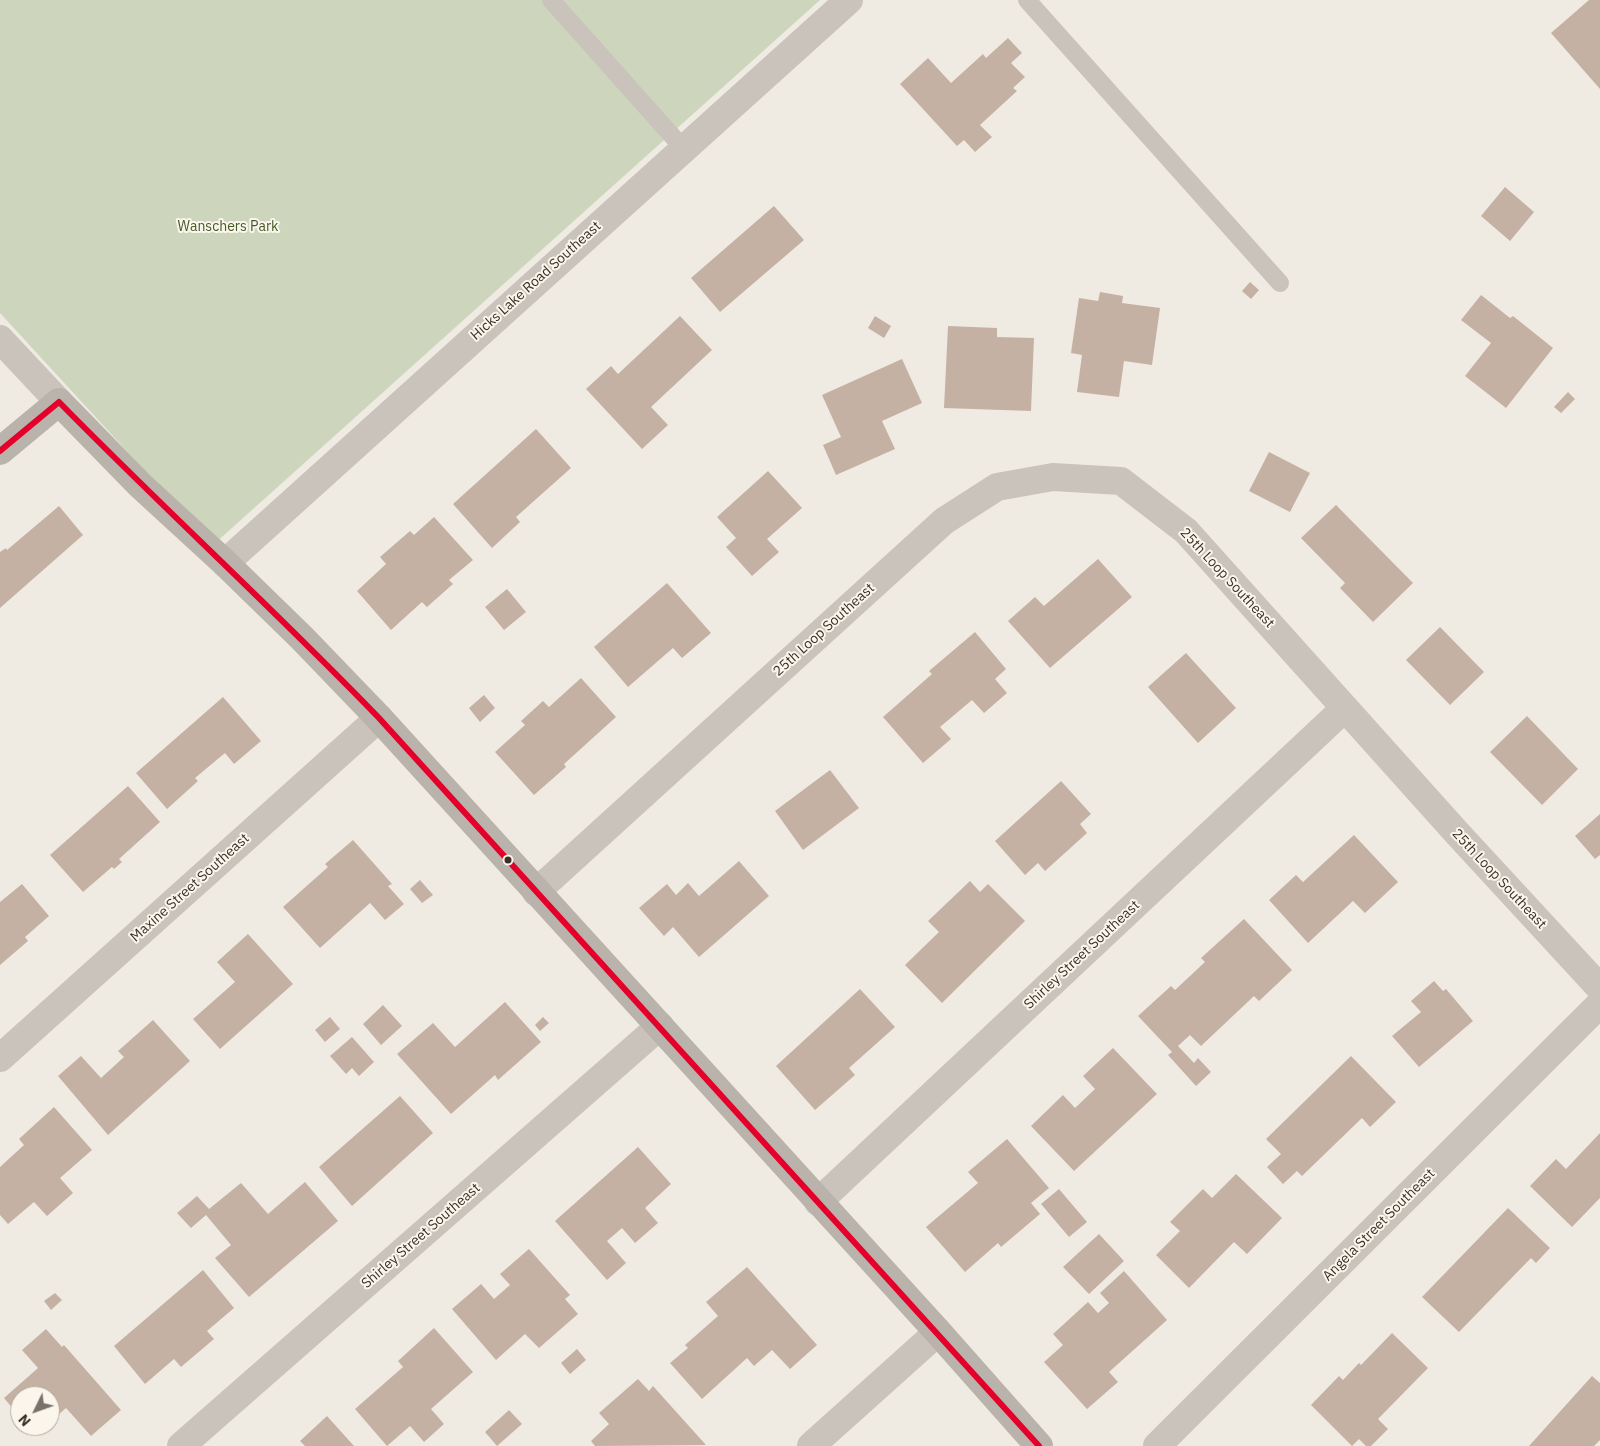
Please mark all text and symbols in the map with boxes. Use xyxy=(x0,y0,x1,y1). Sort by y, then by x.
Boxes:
street label: Hicks Lake Road Southeast xyxy=(467,218,605,344)
park label: Wanschers Park xyxy=(178,219,278,235)
street label: 25th Loop Southeast xyxy=(1176,525,1278,631)
street label: 25th Loop Southeast xyxy=(770,580,878,680)
street label: 25th Loop Southeast xyxy=(1448,826,1550,932)
street label: Maxine Street Southeast xyxy=(127,830,253,946)
unlabelled marker xyxy=(503,855,513,865)
street label: Shirley Street Southeast xyxy=(1021,897,1143,1013)
street label: Angela Street Southeast xyxy=(1319,1165,1439,1285)
street label: Shirley Street Southeast xyxy=(358,1180,484,1292)
north arrow xyxy=(10,1386,60,1436)
text: N xyxy=(15,1411,35,1430)

